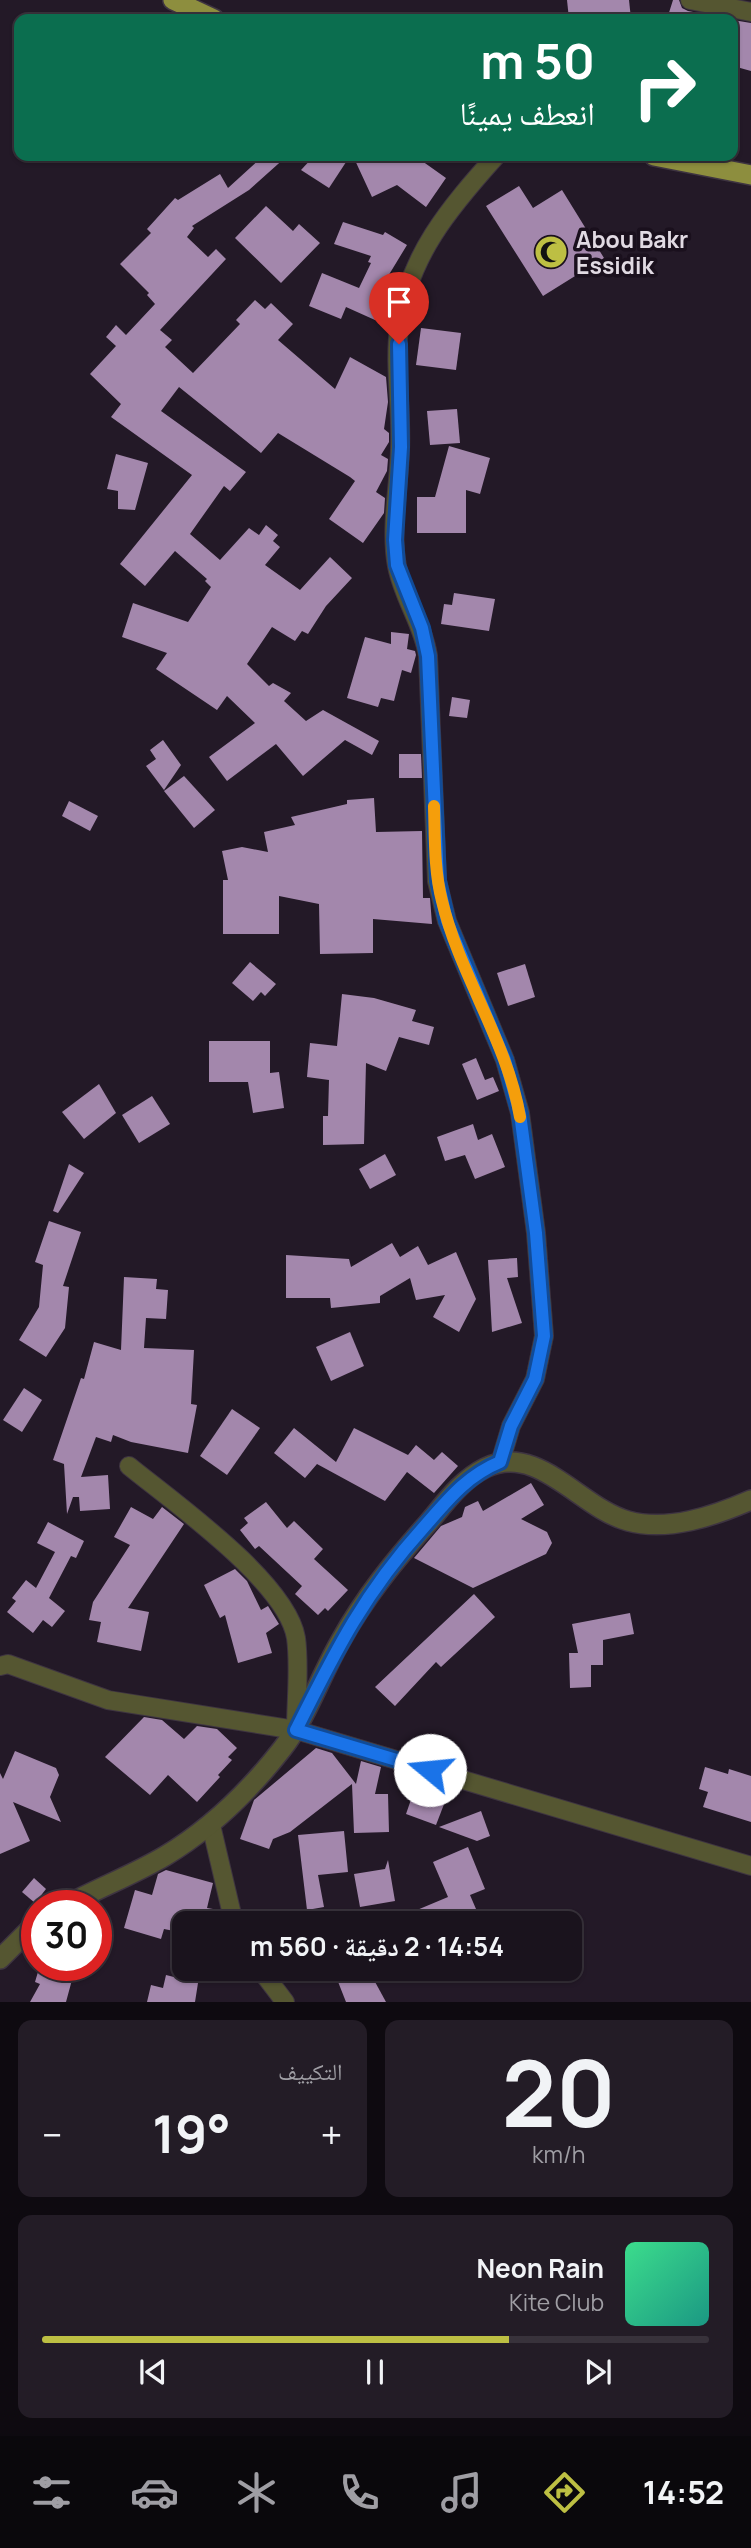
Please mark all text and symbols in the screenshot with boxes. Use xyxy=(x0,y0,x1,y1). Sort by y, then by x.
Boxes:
text: 50 m xyxy=(480,27,595,94)
icon: right xyxy=(619,42,710,133)
text: انعطف يمينًا xyxy=(460,91,595,135)
place label: Abou Bakr Essidik xyxy=(576,223,688,281)
mosque icon: Abou Bakr Essidik xyxy=(532,233,570,271)
pin xyxy=(369,272,429,344)
icon: arrive xyxy=(380,283,418,321)
position arrow xyxy=(393,1733,467,1807)
speed limit sign: 30 xyxy=(21,1890,112,1981)
text: 14:54 · 2 دقيقة · 560 m xyxy=(250,1928,504,1964)
text: 20 xyxy=(502,2030,616,2154)
text: التكييف xyxy=(278,2055,343,2087)
text: 19° xyxy=(152,2098,231,2169)
text: − xyxy=(42,2108,63,2160)
text: + xyxy=(321,2108,342,2160)
text: km/h xyxy=(532,2138,586,2170)
text: Neon Rain xyxy=(476,2250,604,2286)
text: Kite Club xyxy=(509,2286,604,2318)
icon: previous xyxy=(134,2353,172,2391)
icon: pause xyxy=(356,2353,394,2391)
icon: next xyxy=(579,2353,617,2391)
icon: filters xyxy=(27,2468,76,2517)
icon: car xyxy=(130,2468,179,2517)
icon: climate xyxy=(232,2468,281,2517)
icon: phone xyxy=(335,2468,384,2517)
icon: music xyxy=(437,2468,486,2517)
icon: directions xyxy=(540,2468,589,2517)
text: 14:52 xyxy=(643,2470,724,2514)

